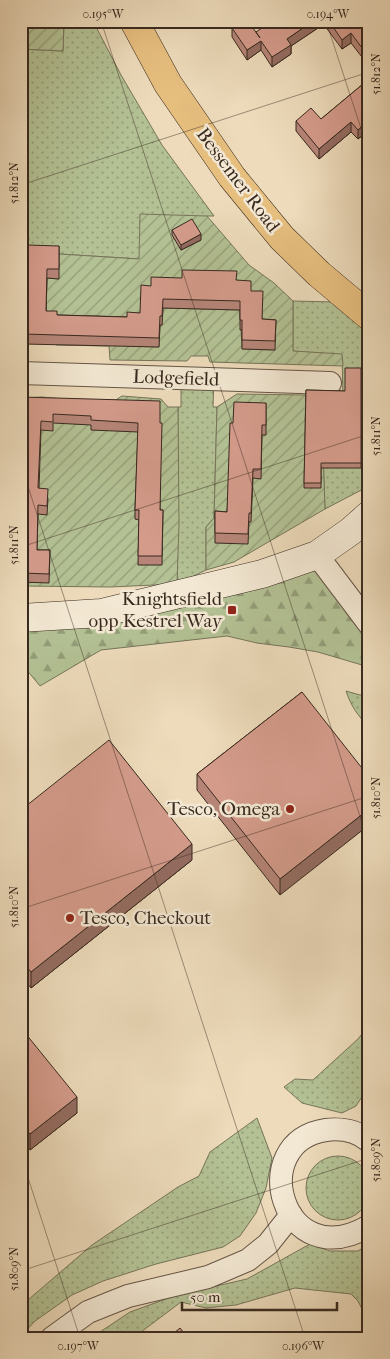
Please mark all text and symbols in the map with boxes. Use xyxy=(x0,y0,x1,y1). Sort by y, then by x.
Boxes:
text: 0.195°W xyxy=(83,7,125,21)
text: 0.194°W xyxy=(307,7,351,21)
text: 51.812°N xyxy=(369,53,383,95)
street label: Bessemer Road xyxy=(192,124,285,237)
text: 51.812°N xyxy=(7,162,21,204)
street label: Lodgefield xyxy=(132,365,220,391)
text: 51.811°N xyxy=(369,416,383,456)
text: 51.811°N xyxy=(7,525,21,565)
place label: Knightsfield opp Kestrel Way xyxy=(88,588,223,632)
marker: Knightsfield opp Kestrel Way xyxy=(226,604,238,616)
text: 51.810°N xyxy=(369,777,383,819)
place label: Tesco, Omega xyxy=(167,798,280,820)
marker: Tesco, Omega xyxy=(284,803,296,815)
text: 51.810°N xyxy=(7,886,21,928)
place label: Tesco, Checkout xyxy=(80,907,211,929)
marker: Tesco, Checkout xyxy=(64,912,76,924)
text: 51.809°N xyxy=(369,1138,383,1182)
text: 51.809°N xyxy=(7,1247,21,1291)
scale bar xyxy=(182,1279,338,1311)
text: 50 m xyxy=(190,1288,221,1306)
text: 0.197°W xyxy=(57,1339,100,1353)
text: 0.196°W xyxy=(282,1339,325,1353)

